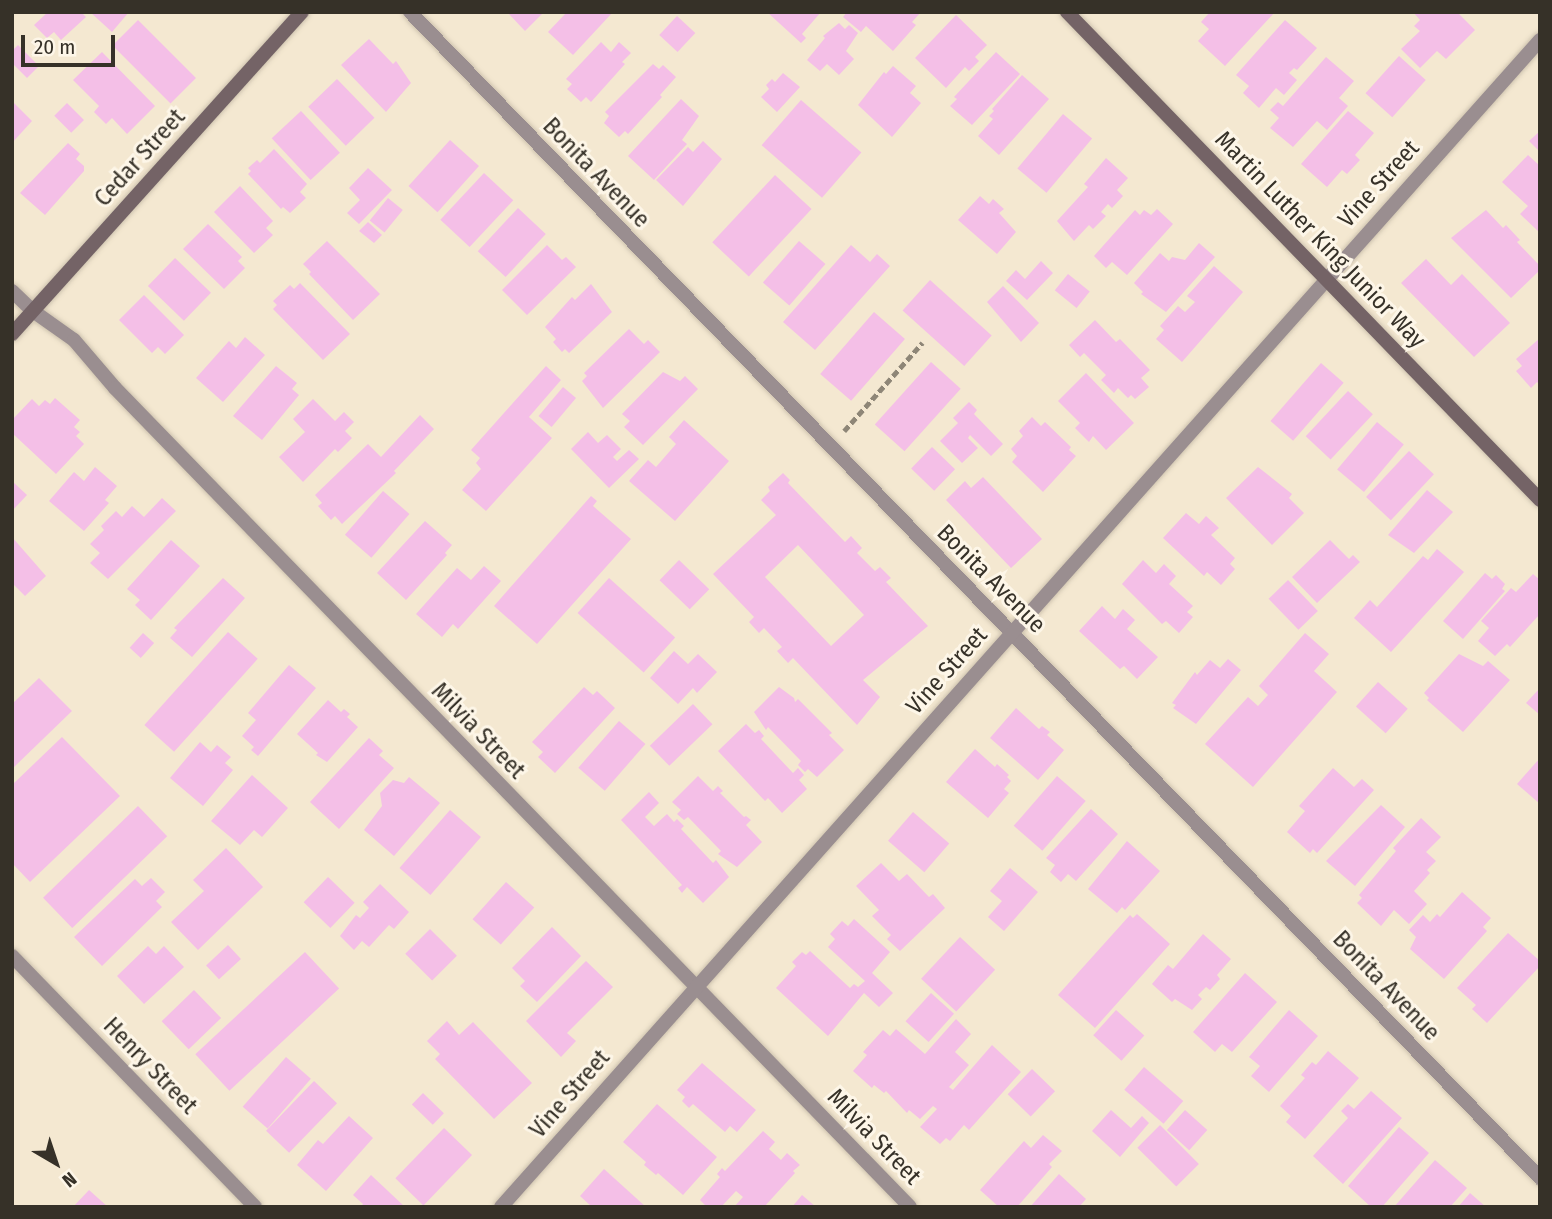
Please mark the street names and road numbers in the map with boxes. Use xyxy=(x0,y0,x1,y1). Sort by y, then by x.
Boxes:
street label: Cedar Street xyxy=(89,103,191,213)
street label: Bonita Avenue xyxy=(536,112,656,234)
street label: Martin Luther King Junior Way xyxy=(1209,125,1431,355)
street label: Vine Street xyxy=(1332,134,1426,234)
street label: Bonita Avenue xyxy=(931,519,1051,639)
street label: Vine Street xyxy=(900,621,994,721)
street label: Milvia Street xyxy=(425,677,531,785)
street label: Bonita Avenue xyxy=(1326,925,1446,1047)
street label: Henry Street xyxy=(97,1012,203,1120)
street label: Vine Street xyxy=(524,1044,616,1144)
street label: Milvia Street xyxy=(821,1083,927,1191)

